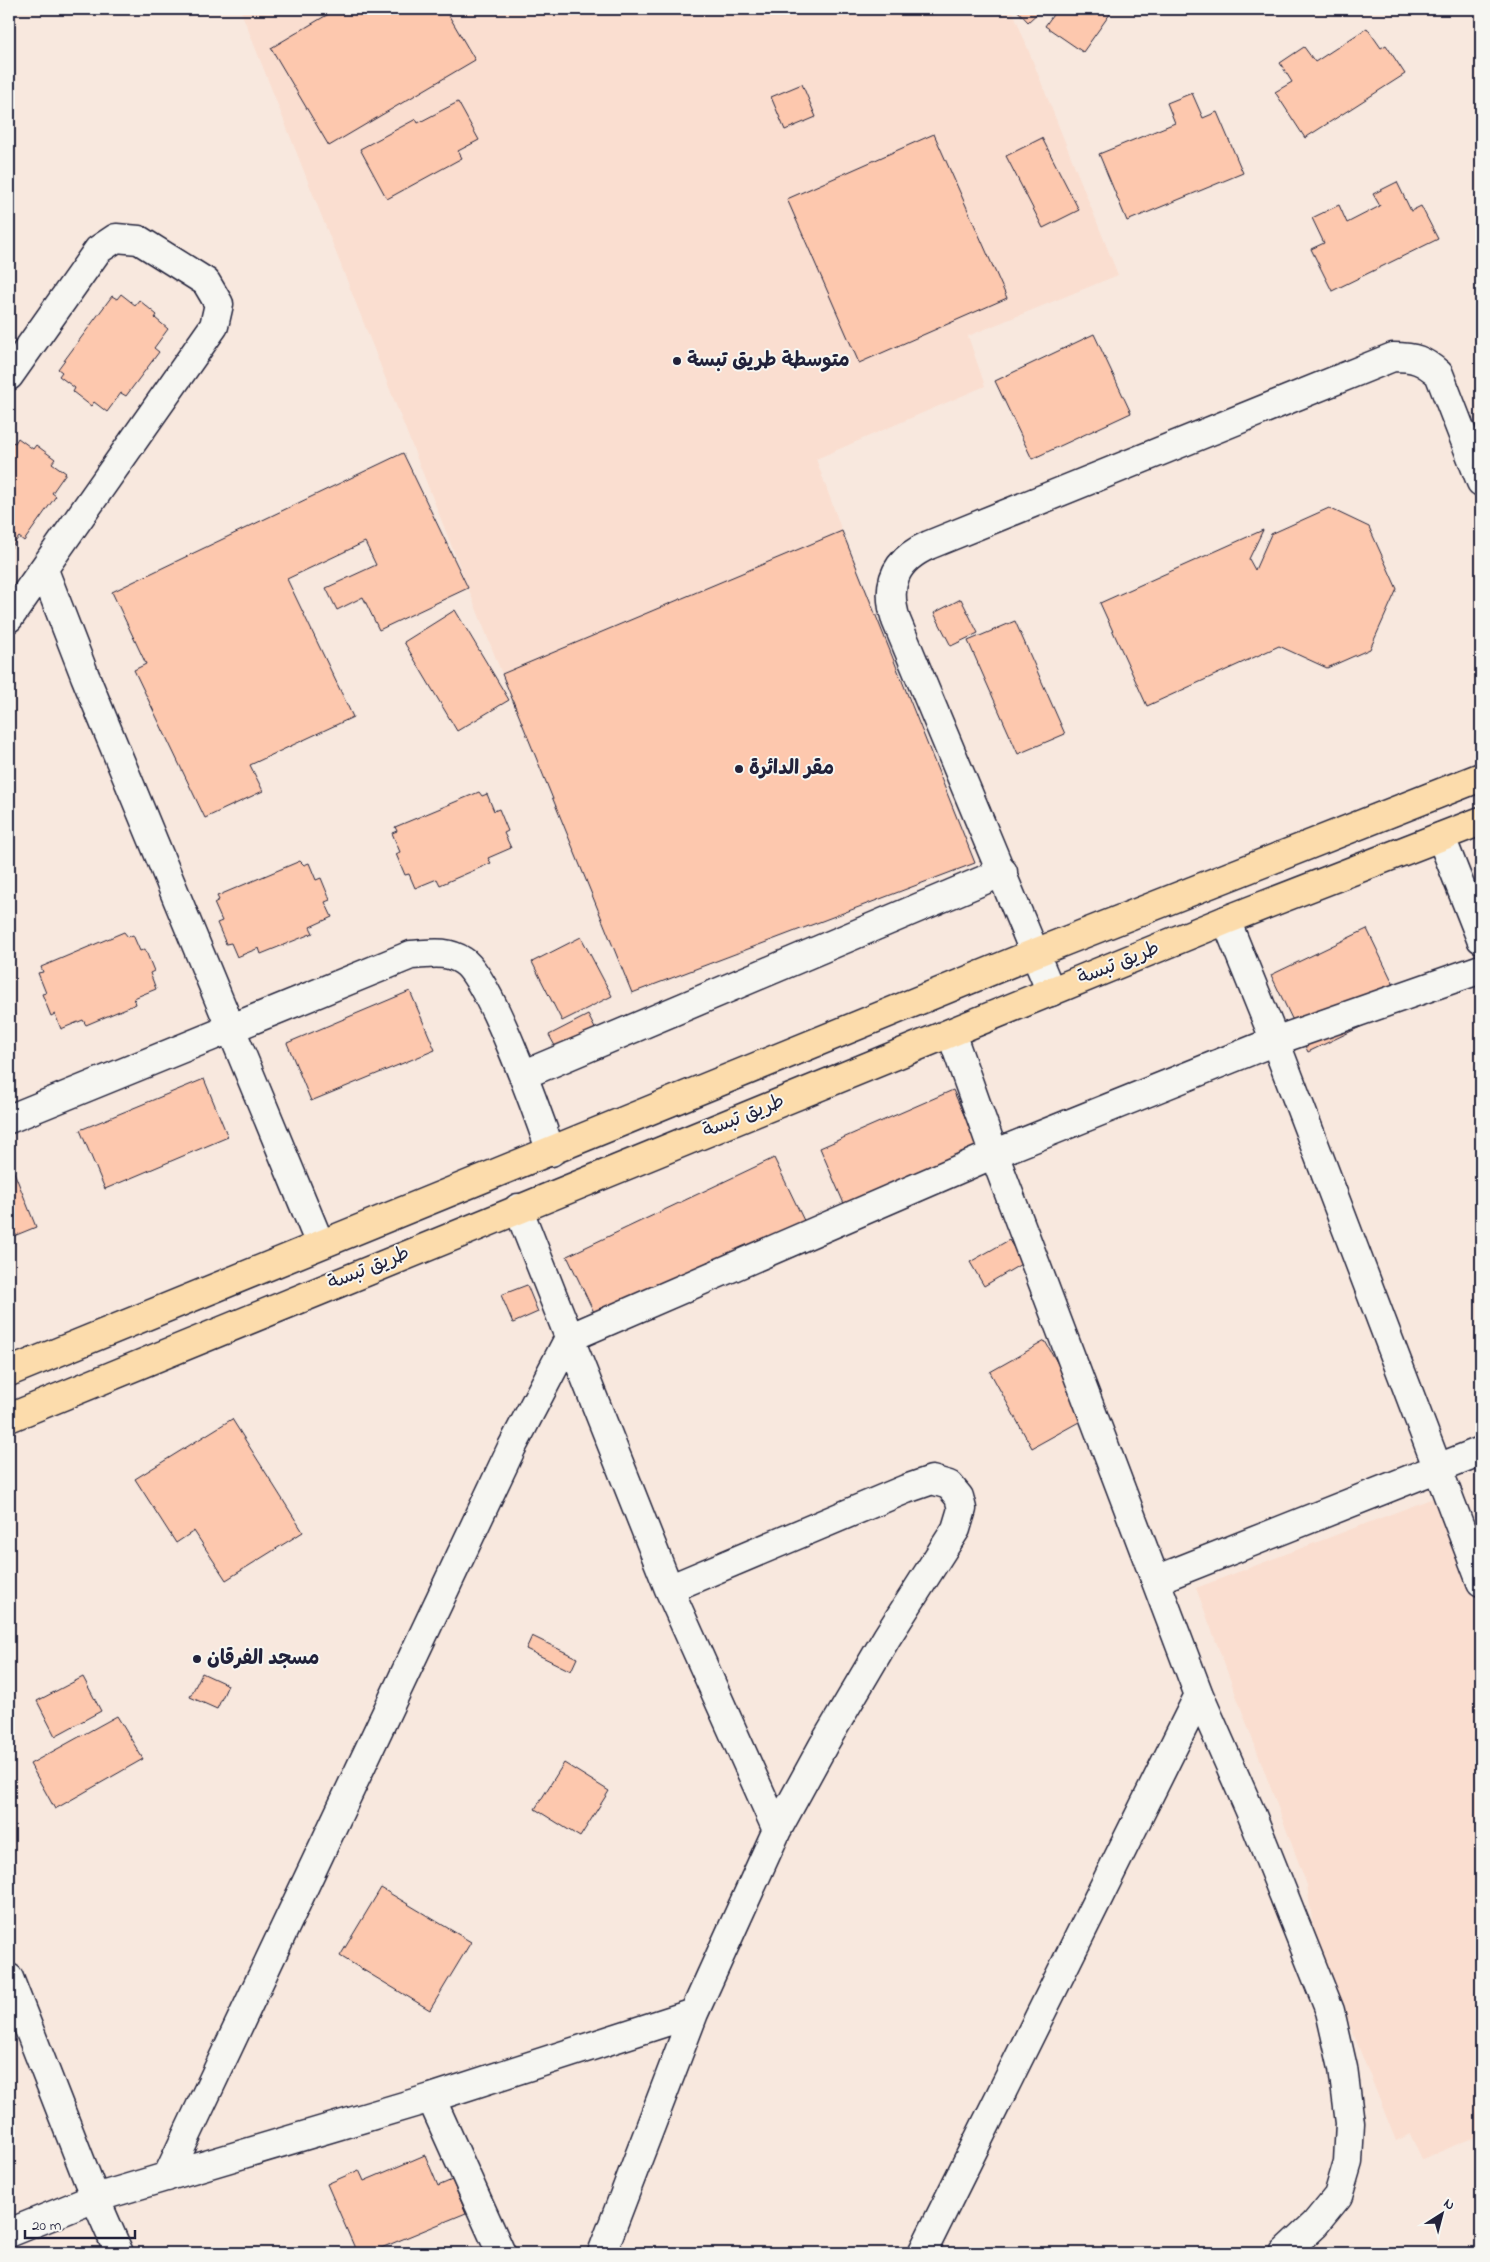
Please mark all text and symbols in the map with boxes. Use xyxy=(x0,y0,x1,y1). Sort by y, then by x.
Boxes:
place label: متوسطة طريق تبسة xyxy=(687,347,850,376)
marker: متوسطة طريق تبسة xyxy=(671,355,683,367)
place label: مقر الدائرة xyxy=(749,755,834,784)
marker: مقر الدائرة xyxy=(733,763,745,775)
street label: طريق تبسة xyxy=(1074,934,1164,994)
street label: طريق تبسة xyxy=(699,1087,789,1147)
street label: طريق تبسة xyxy=(324,1239,414,1299)
place label: مسجد الفرقان xyxy=(207,1645,319,1674)
marker: مسجد الفرقان xyxy=(191,1653,203,1665)
north arrow xyxy=(1418,2190,1468,2240)
text: N xyxy=(1439,2193,1459,2216)
scale bar xyxy=(25,2207,135,2239)
text: 20 m xyxy=(32,2215,62,2237)

